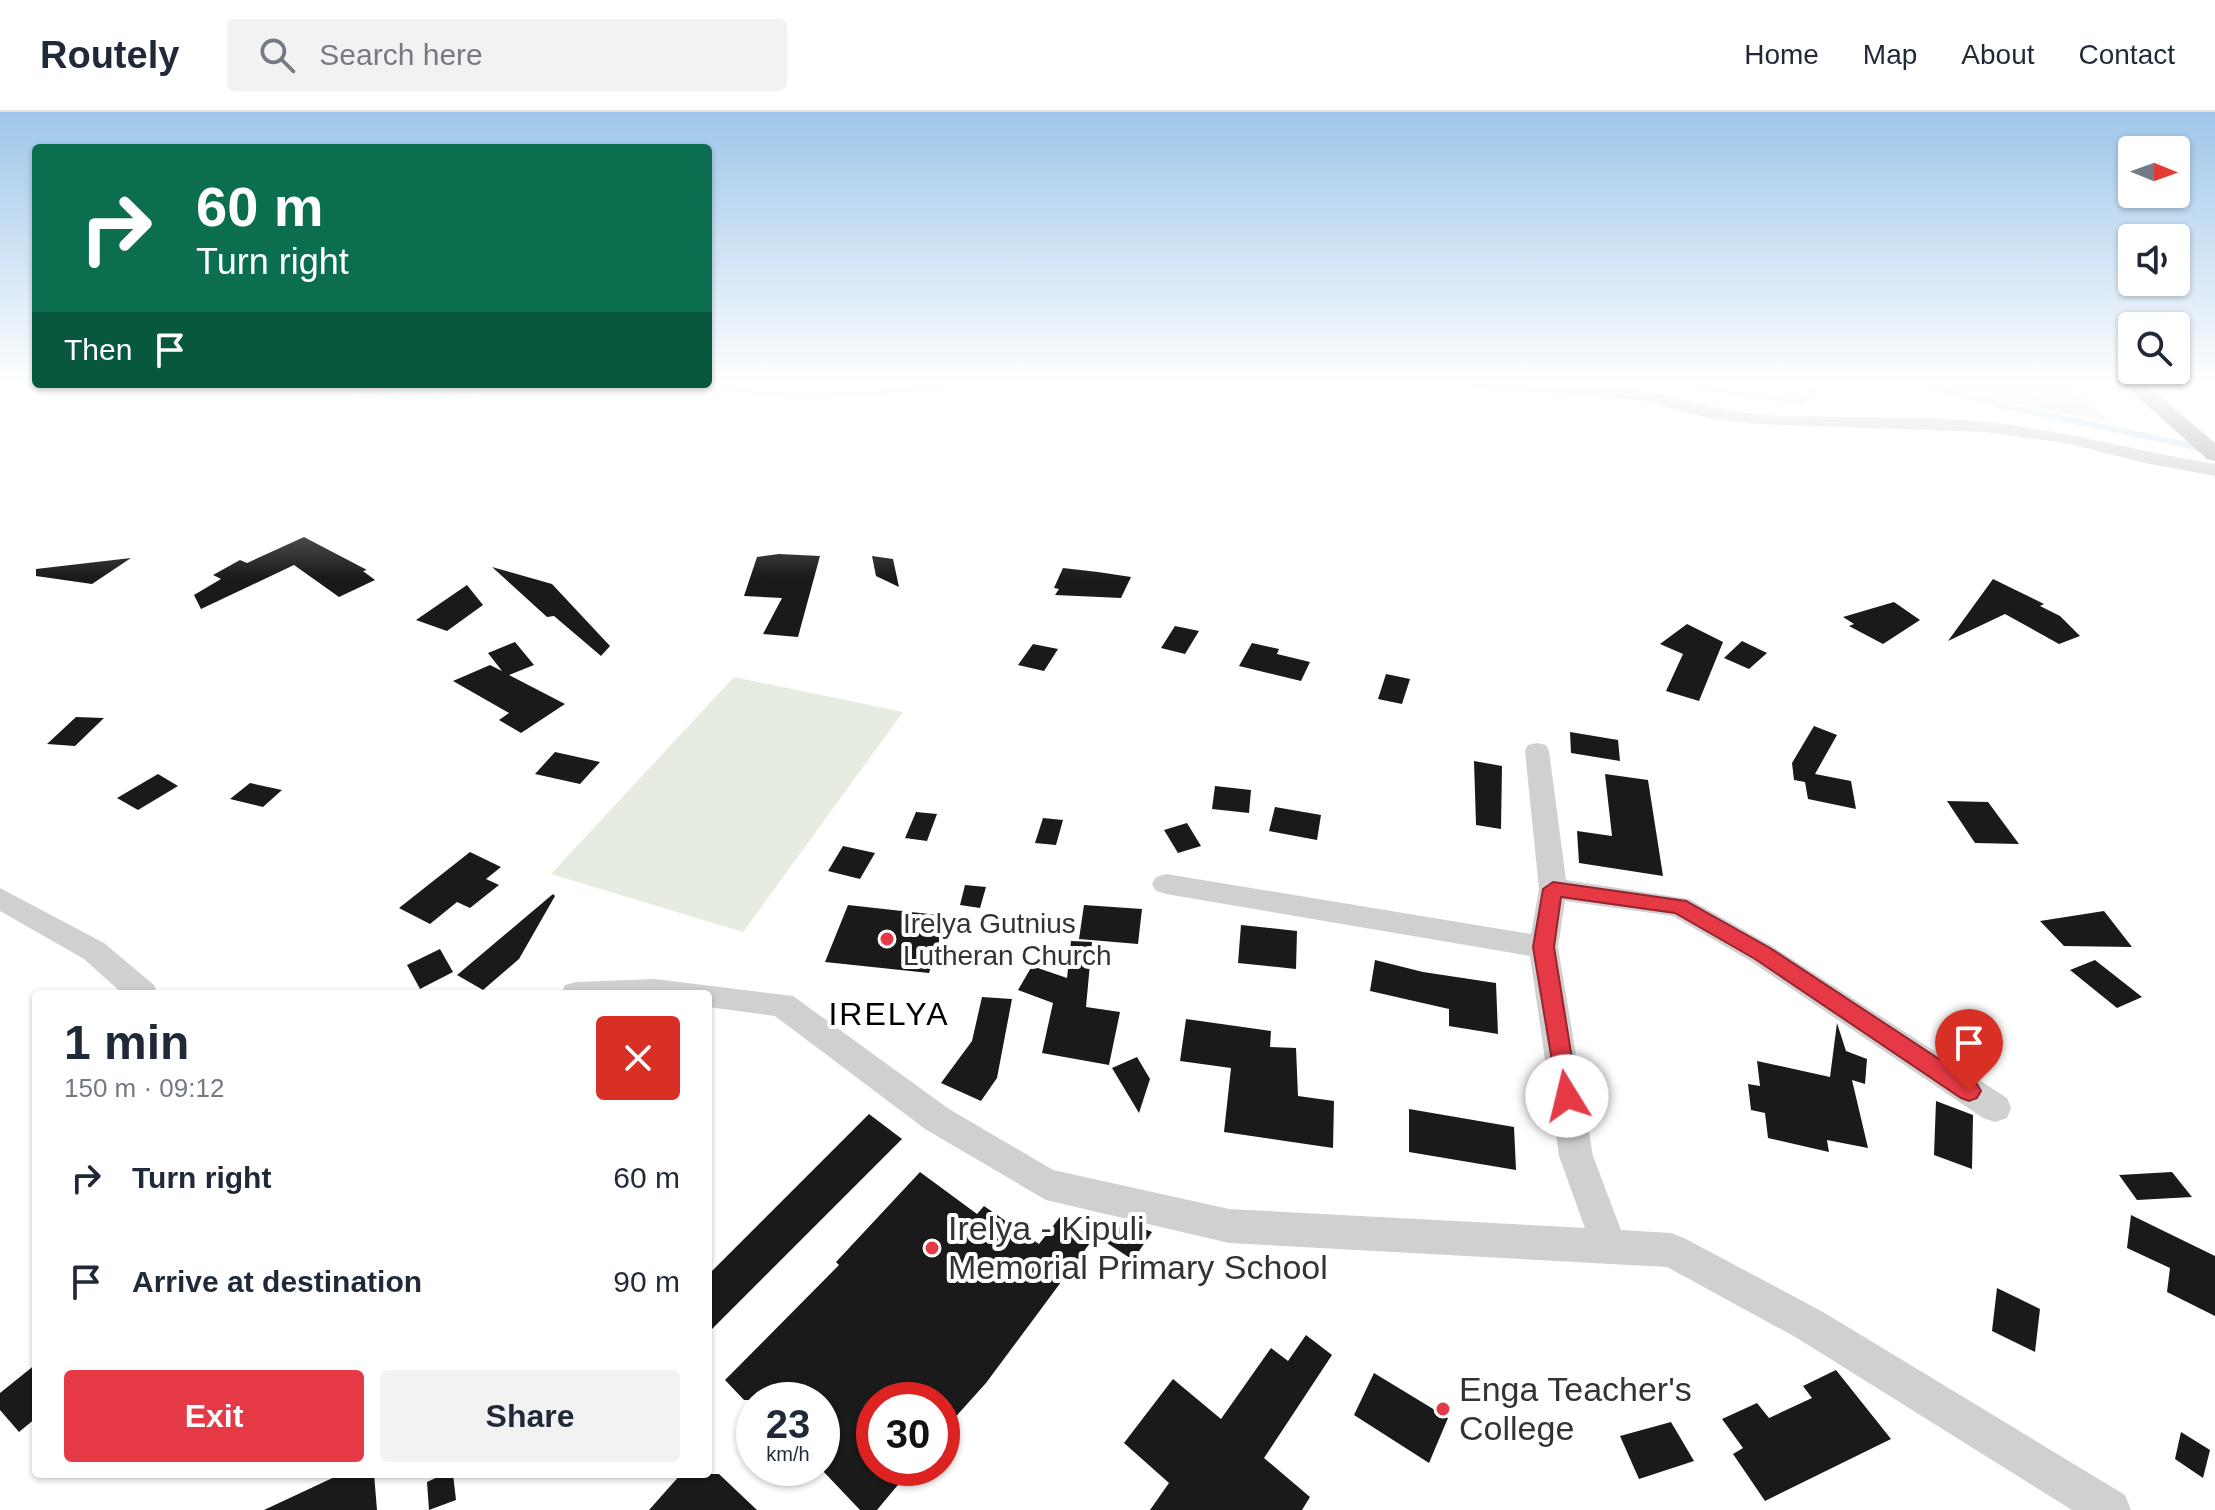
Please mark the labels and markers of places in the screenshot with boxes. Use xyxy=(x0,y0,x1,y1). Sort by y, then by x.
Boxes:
place label: Irelya Gutnius Lutheran Church xyxy=(903,908,1112,971)
marker: Irelya Gutnius Lutheran Church xyxy=(878,930,896,948)
pin xyxy=(1935,1009,2003,1091)
place label: Irelya - Kipuli Memorial Primary School xyxy=(948,1209,1328,1286)
marker: Irelya - Kipuli Memorial Primary School xyxy=(923,1239,941,1257)
place label: Enga Teacher's College xyxy=(1459,1370,1692,1447)
marker: Enga Teacher's College xyxy=(1434,1400,1452,1418)

